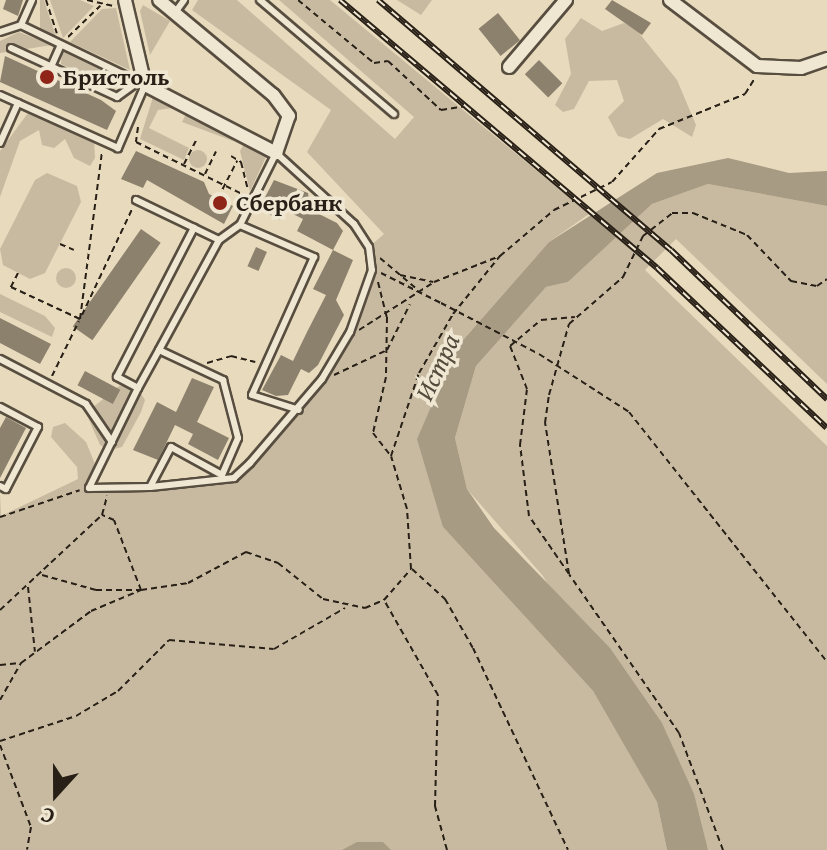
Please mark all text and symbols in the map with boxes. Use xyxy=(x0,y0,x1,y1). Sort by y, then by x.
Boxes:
place label: Бристоль xyxy=(63,63,170,91)
marker: Бристоль xyxy=(38,68,56,86)
place label: Сбербанк xyxy=(236,189,342,217)
marker: Сбербанк xyxy=(211,194,229,212)
water label: Истра xyxy=(408,329,466,405)
north arrow xyxy=(16,754,96,834)
text: С xyxy=(36,799,59,834)

